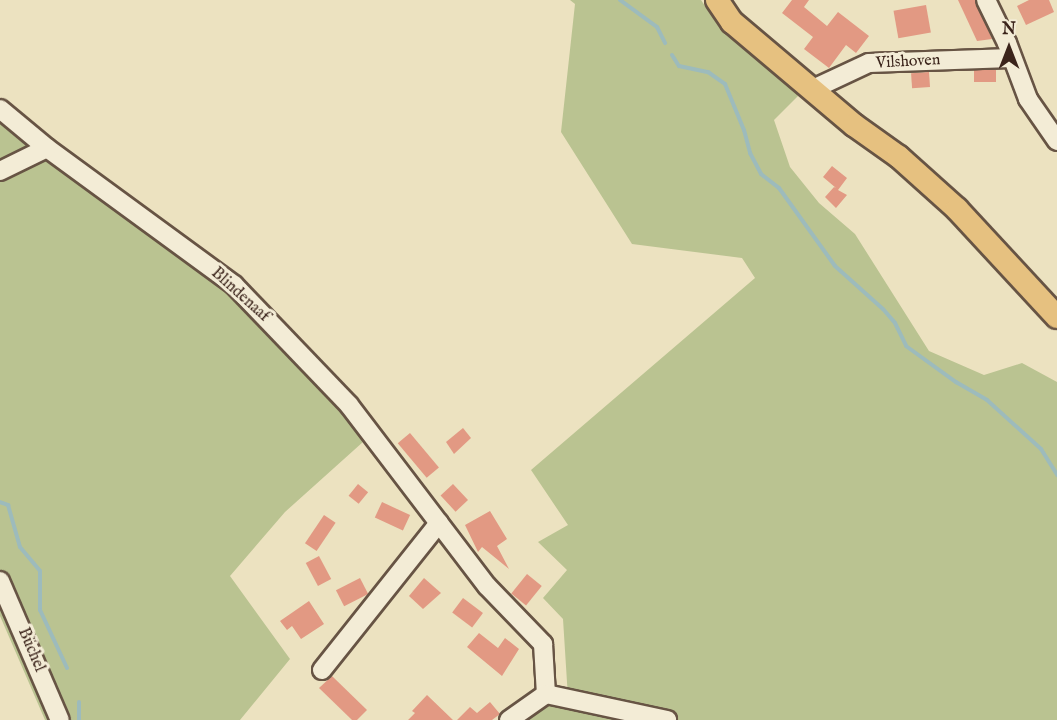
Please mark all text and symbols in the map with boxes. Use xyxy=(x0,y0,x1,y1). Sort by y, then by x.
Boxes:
north arrow xyxy=(979,18,1039,78)
text: N xyxy=(1002,20,1016,40)
street label: Vilshoven xyxy=(875,51,941,73)
street label: Blindenaaf xyxy=(207,264,273,326)
street label: Büchel xyxy=(13,625,49,675)

